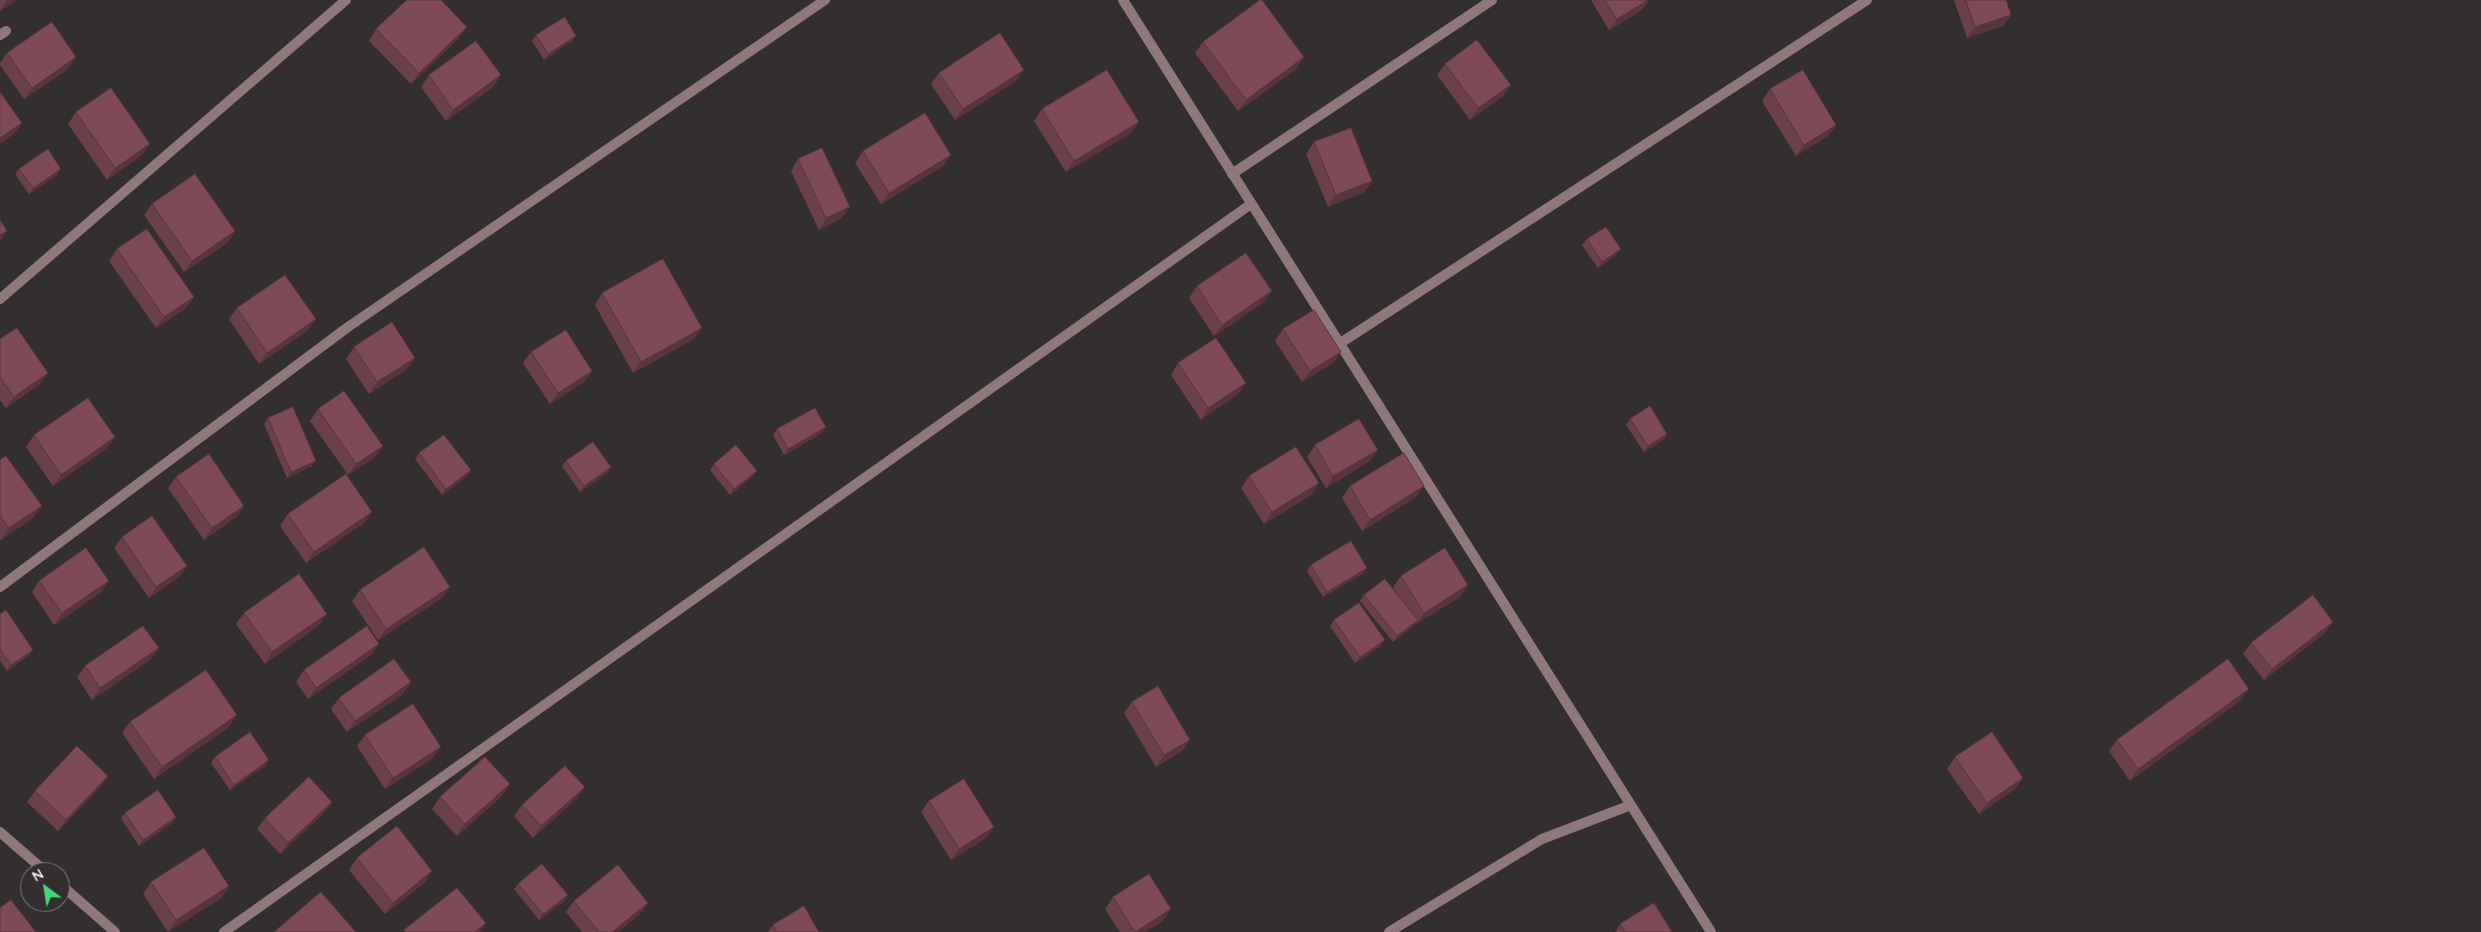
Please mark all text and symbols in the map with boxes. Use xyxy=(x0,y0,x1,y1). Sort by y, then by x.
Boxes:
north arrow xyxy=(20,862,70,912)
text: N xyxy=(29,865,47,885)

